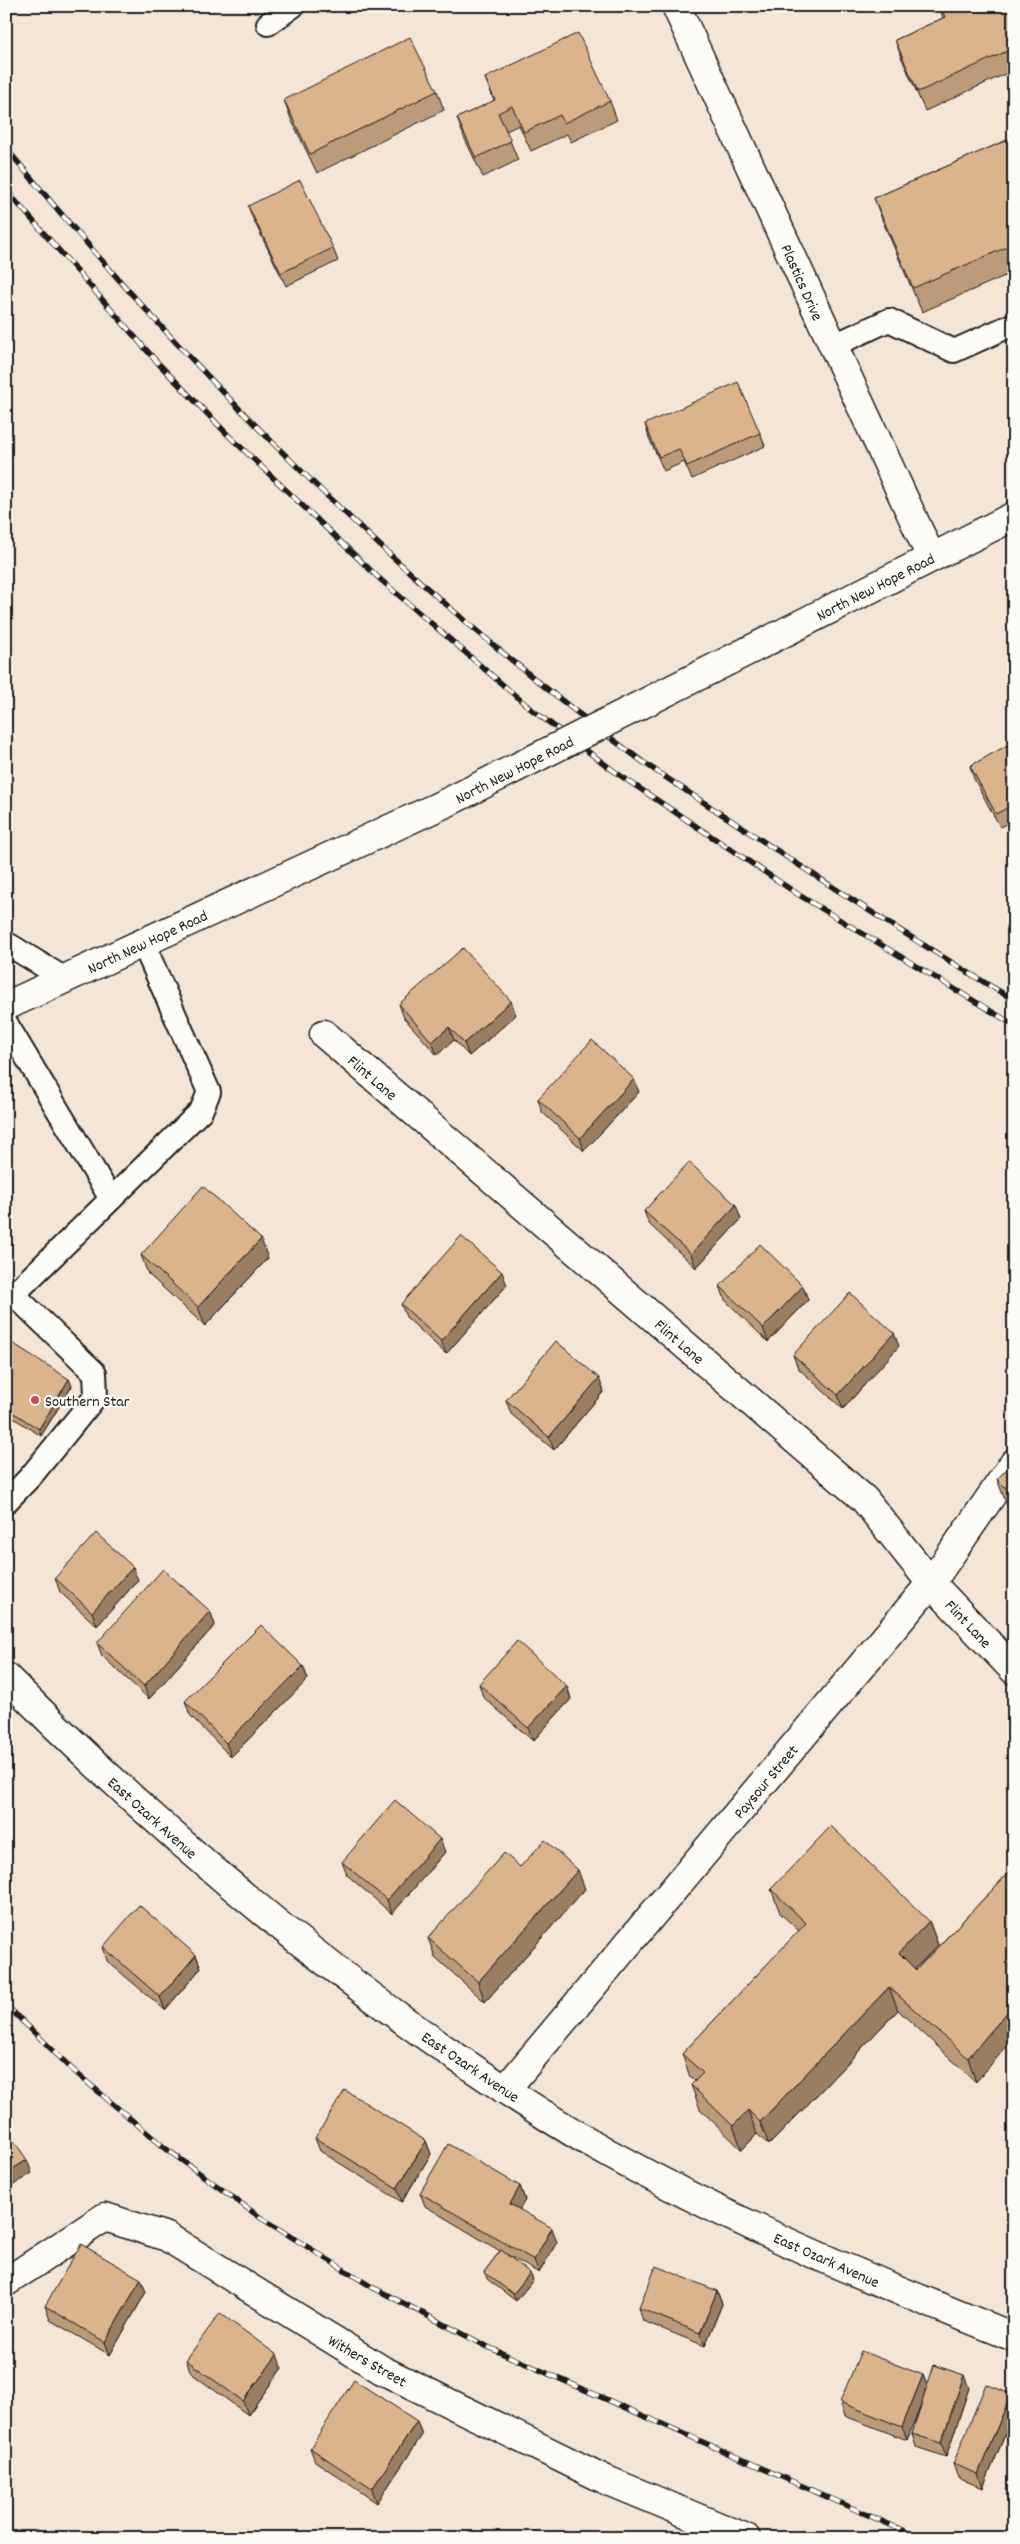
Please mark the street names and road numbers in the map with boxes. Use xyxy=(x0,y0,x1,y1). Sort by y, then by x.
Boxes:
street label: Plastics Drive xyxy=(774,241,828,325)
street label: North New Hope Road xyxy=(813,548,939,628)
street label: North New Hope Road xyxy=(452,731,578,811)
street label: North New Hope Road xyxy=(84,905,212,981)
street label: Flint Lane xyxy=(341,1051,401,1107)
street label: Flint Lane xyxy=(648,1315,708,1371)
street label: Flint Lane xyxy=(939,1595,996,1654)
street label: Paysour Street xyxy=(729,1740,805,1825)
street label: East Ozark Avenue xyxy=(101,1772,201,1865)
street label: East Ozark Avenue xyxy=(416,2027,523,2109)
street label: East Ozark Avenue xyxy=(769,2228,883,2295)
street label: Withers Street xyxy=(323,2330,411,2394)

